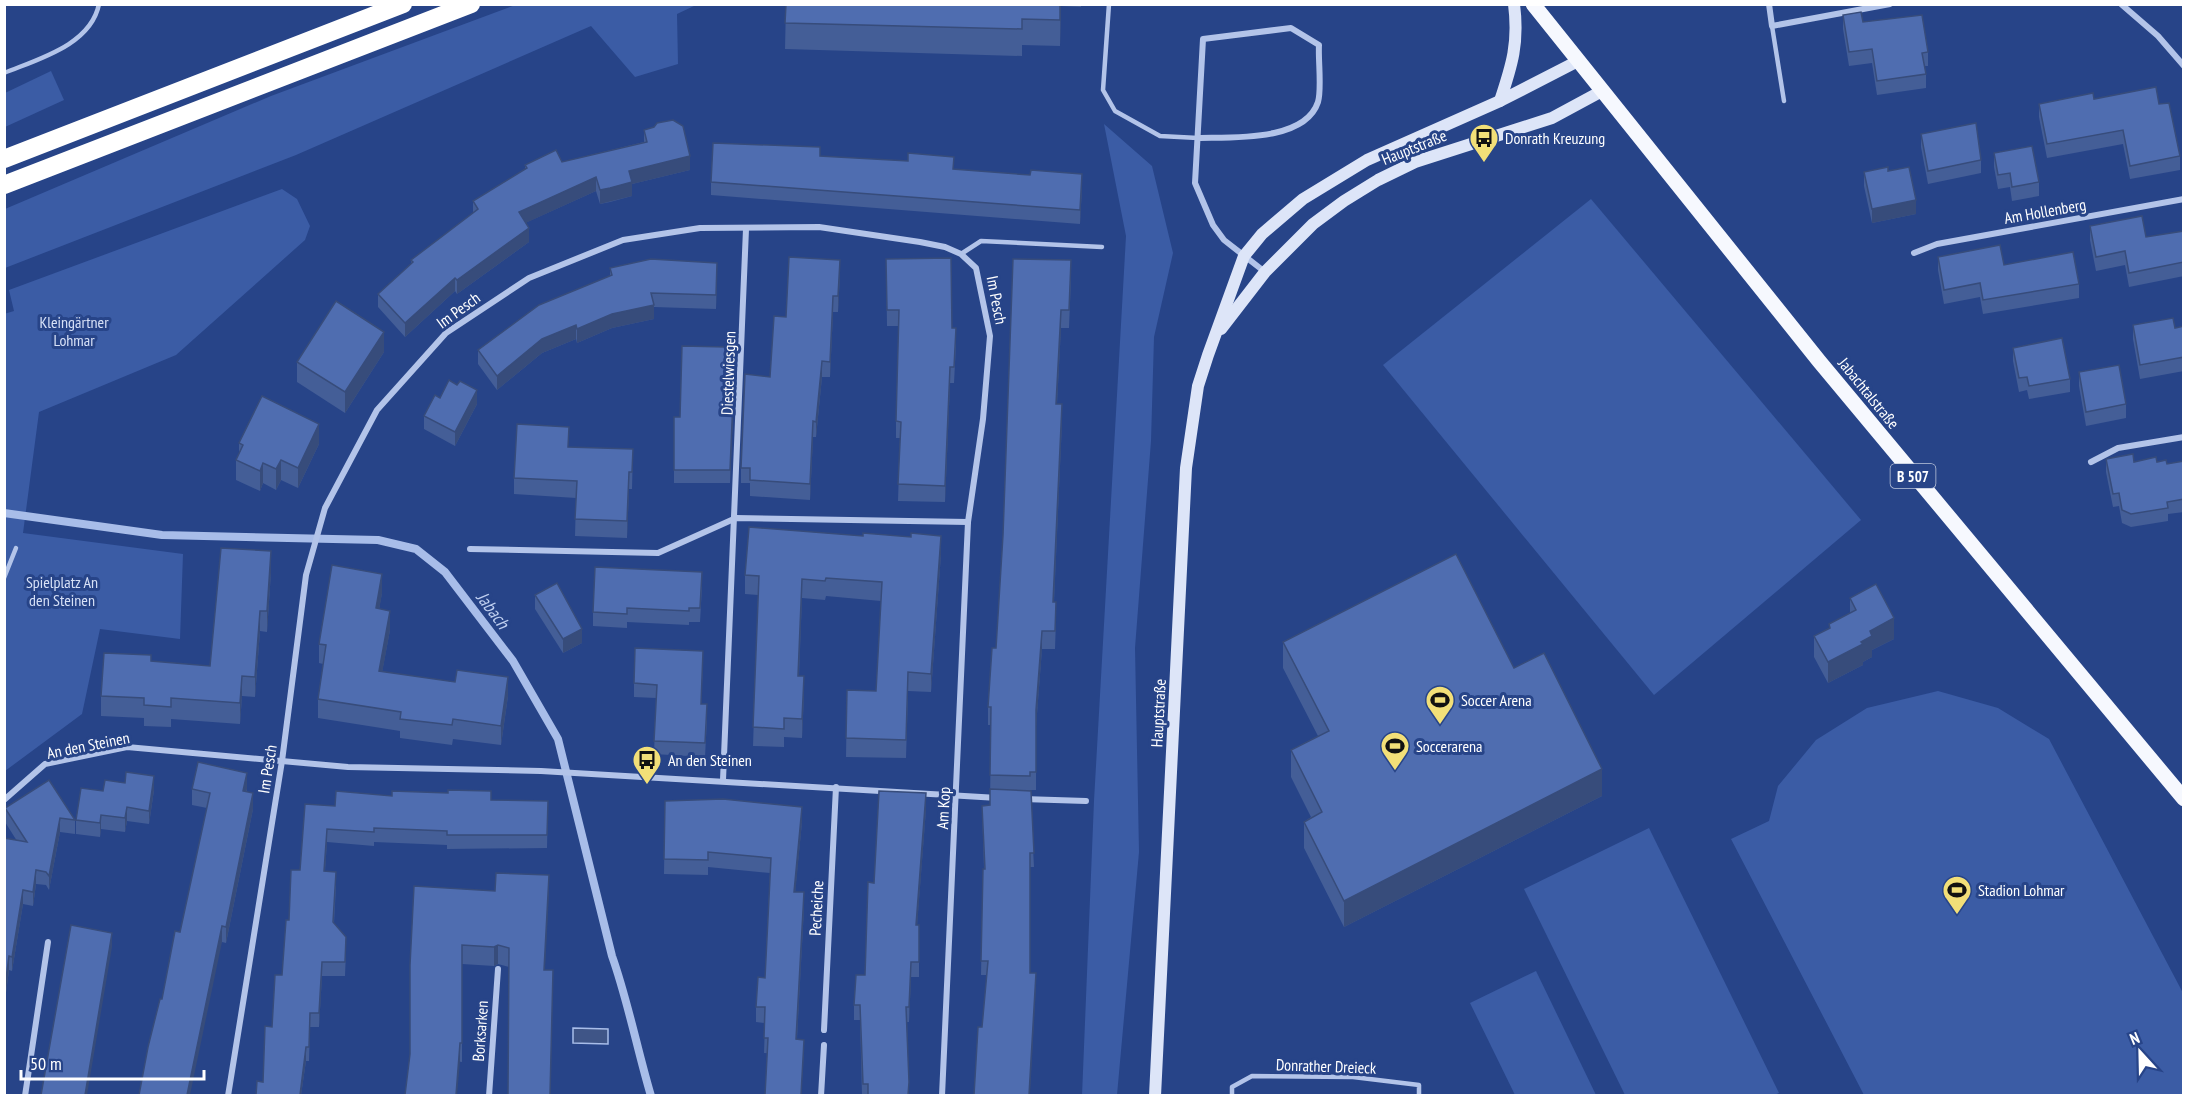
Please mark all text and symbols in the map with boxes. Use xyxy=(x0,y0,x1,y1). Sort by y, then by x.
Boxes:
bus stop icon: Donrath Kreuzung xyxy=(1468,122,1500,164)
street label: Hauptstraße xyxy=(1379,125,1449,169)
place label: Donrath Kreuzung xyxy=(1505,128,1605,148)
street label: Am Hollenberg xyxy=(2002,194,2088,228)
street label: Im Pesch xyxy=(983,274,1011,326)
street label: Im Pesch xyxy=(432,287,484,333)
park label: Kleingärtner Lohmar xyxy=(39,312,109,350)
street label: Diestelwiesgen xyxy=(717,331,739,415)
street label: Jabachtalstraße xyxy=(1834,353,1904,433)
road number: B 507 xyxy=(1890,464,1936,488)
park label: Spielplatz An den Steinen xyxy=(26,572,98,610)
water label: Jabach xyxy=(471,586,515,634)
street label: Hauptstraße xyxy=(1146,678,1170,748)
sports icon: Soccer Arena xyxy=(1424,684,1456,726)
place label: Soccer Arena xyxy=(1461,690,1532,710)
street label: An den Steinen xyxy=(45,727,131,763)
sports icon: Soccerarena xyxy=(1379,730,1411,772)
place label: Soccerarena xyxy=(1416,736,1482,756)
street label: Im Pesch xyxy=(253,743,281,795)
bus stop icon: An den Steinen xyxy=(631,744,663,786)
place label: An den Steinen xyxy=(668,750,752,770)
street label: Am Kop xyxy=(932,786,954,830)
sports icon: Stadion Lohmar xyxy=(1941,874,1973,916)
street label: Pecheiche xyxy=(805,880,827,936)
place label: Stadion Lohmar xyxy=(1978,880,2065,900)
street label: Borksarken xyxy=(468,1000,492,1062)
north arrow xyxy=(2110,1022,2170,1082)
text: N xyxy=(2127,1027,2142,1049)
scale bar xyxy=(21,1043,204,1081)
text: 50 m xyxy=(30,1052,62,1075)
street label: Donrather Dreieck xyxy=(1276,1054,1377,1078)

